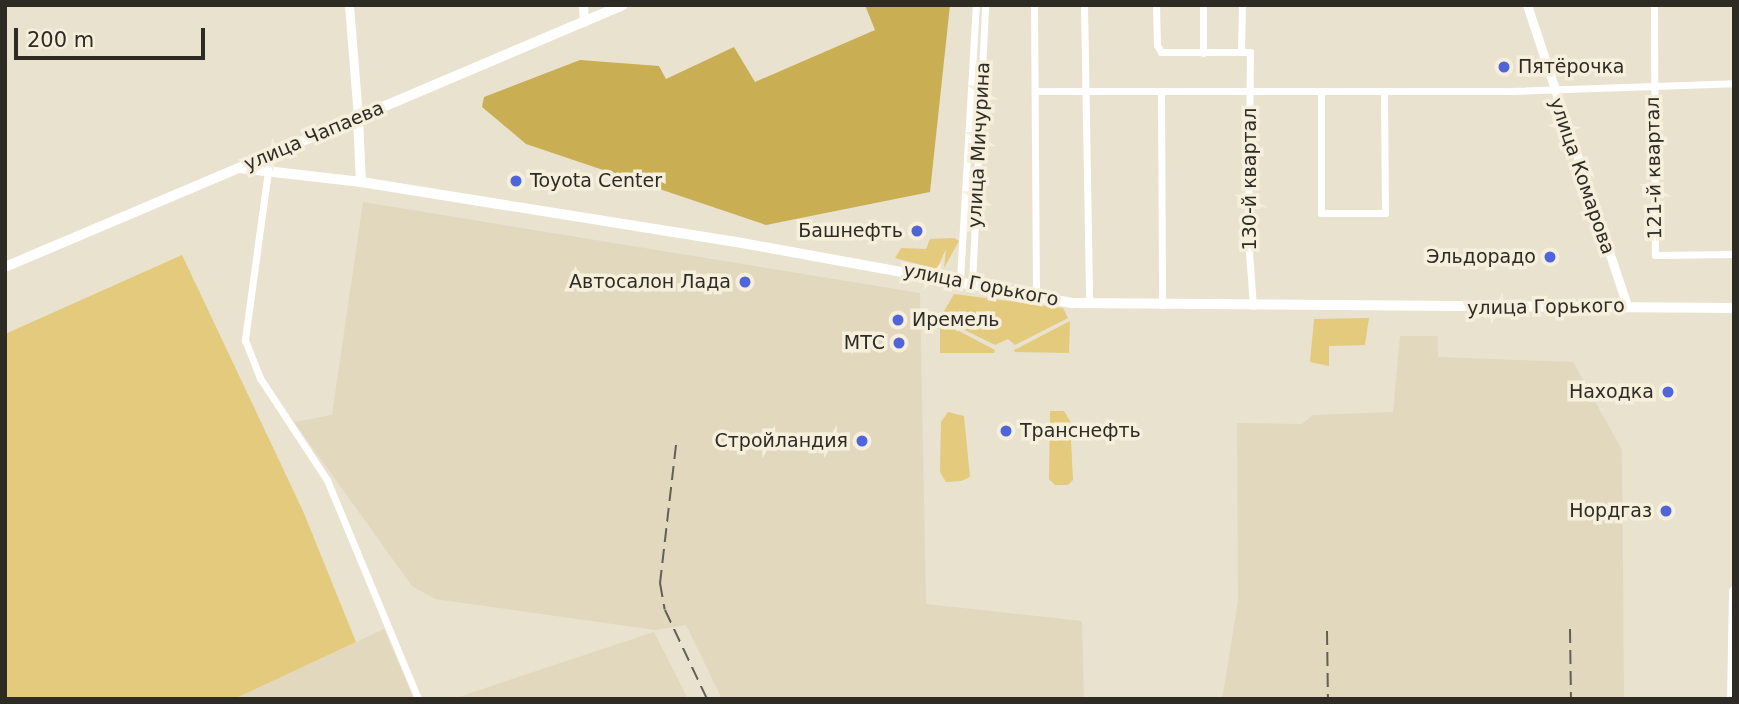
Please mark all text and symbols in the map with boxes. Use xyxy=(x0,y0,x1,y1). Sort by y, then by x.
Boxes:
scale bar xyxy=(18,14,208,58)
text: 200 m xyxy=(27,28,94,52)
place label: Пятёрочка xyxy=(1518,56,1625,78)
marker: Пятёрочка xyxy=(1496,59,1512,75)
street label: улица Мичурина xyxy=(963,61,995,229)
street label: улица Комарова xyxy=(1545,95,1619,257)
street label: улица Чапаева xyxy=(241,96,387,176)
street label: 121-й квартал xyxy=(1641,96,1667,240)
street label: 130-й квартал xyxy=(1239,108,1261,250)
place label: Toyota Center xyxy=(530,170,662,192)
marker: Toyota Center xyxy=(508,173,524,189)
place label: Башнефть xyxy=(798,220,903,242)
marker: Башнефть xyxy=(909,223,925,239)
place label: Эльдорадо xyxy=(1426,246,1536,268)
marker: Эльдорадо xyxy=(1542,249,1558,265)
street label: улица Горького xyxy=(902,259,1060,311)
place label: Автосалон Лада xyxy=(569,271,731,293)
marker: Автосалон Лада xyxy=(737,274,753,290)
street label: улица Горького xyxy=(1467,294,1625,320)
place label: Иремель xyxy=(912,309,999,331)
marker: Иремель xyxy=(890,312,906,328)
place label: МТС xyxy=(844,332,885,354)
marker: МТС xyxy=(891,335,907,351)
place label: Находка xyxy=(1569,381,1654,403)
marker: Находка xyxy=(1660,384,1676,400)
place label: Транснефть xyxy=(1020,420,1141,442)
marker: Транснефть xyxy=(998,423,1014,439)
place label: Стройландия xyxy=(715,430,848,452)
marker: Стройландия xyxy=(854,433,870,449)
place label: Нордгаз xyxy=(1569,500,1652,522)
marker: Нордгаз xyxy=(1658,503,1674,519)

